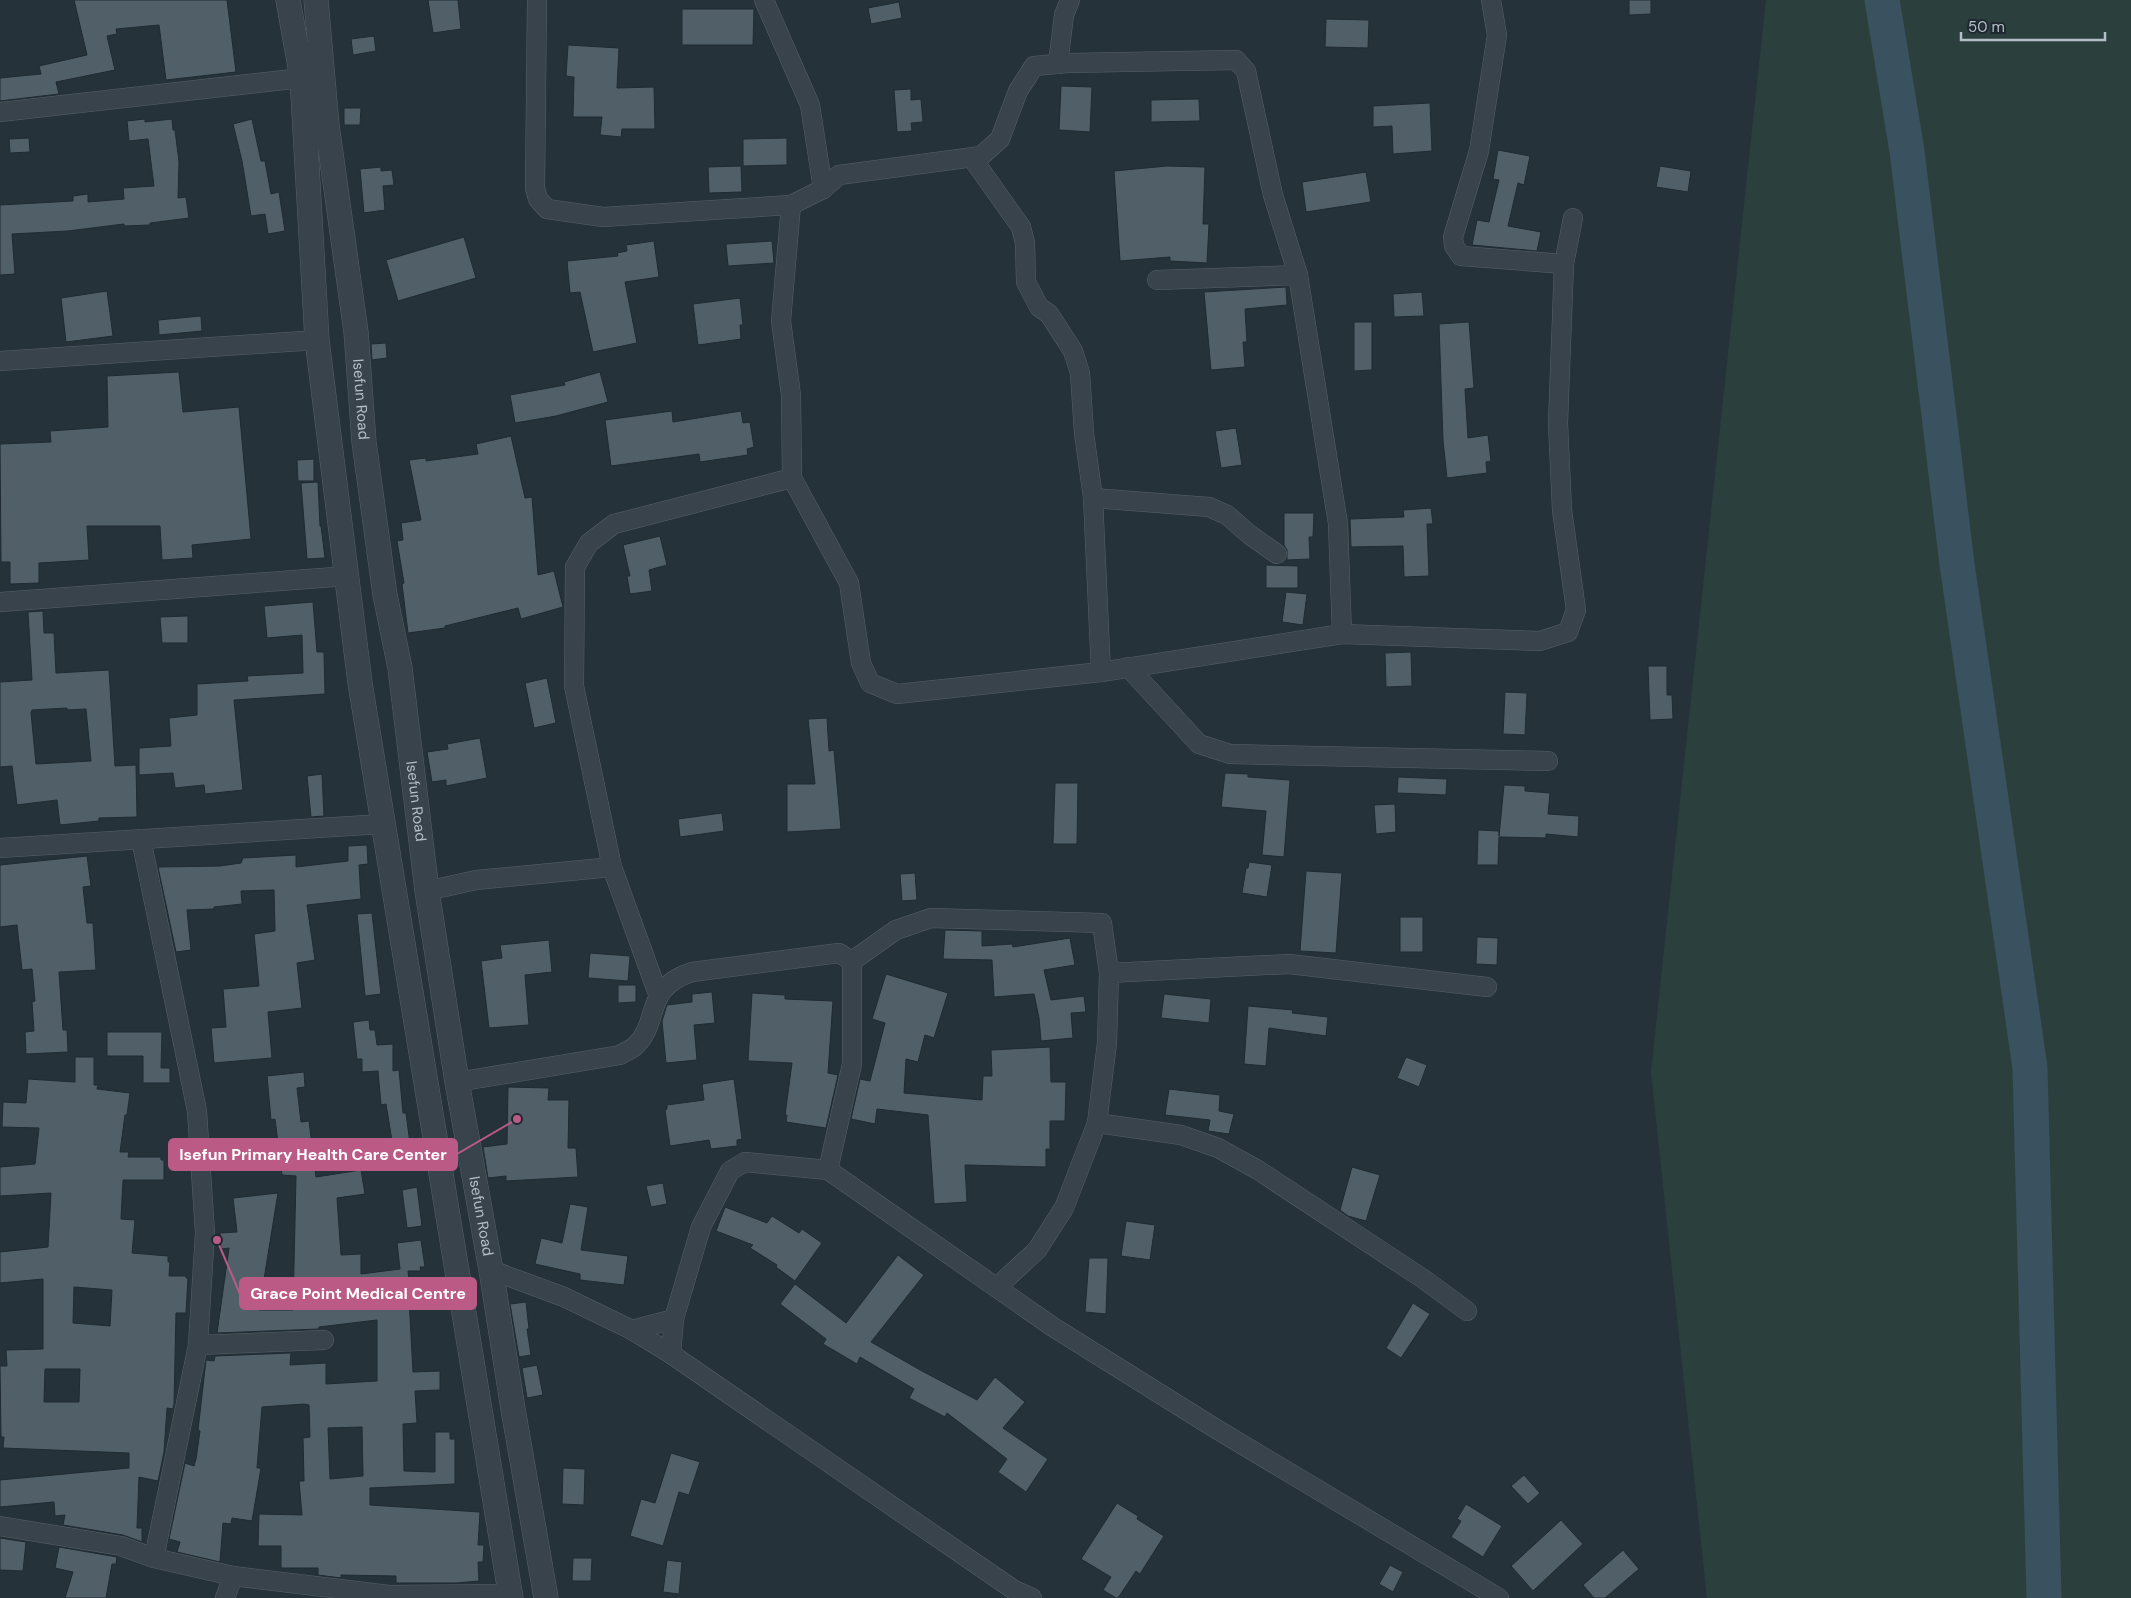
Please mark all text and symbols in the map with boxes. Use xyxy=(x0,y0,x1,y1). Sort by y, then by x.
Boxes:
scale bar xyxy=(1961,10,2105,42)
text: 50 m xyxy=(1968,17,2005,37)
street label: Isefun Road xyxy=(348,358,374,440)
street label: Isefun Road xyxy=(401,760,431,843)
callout: Isefun Primary Health Care Center xyxy=(169,1139,457,1170)
text: Isefun Primary Health Care Center xyxy=(179,1144,447,1165)
street label: Isefun Road xyxy=(464,1175,498,1258)
callout: Grace Point Medical Centre xyxy=(240,1278,476,1309)
text: Grace Point Medical Centre xyxy=(250,1283,466,1304)

